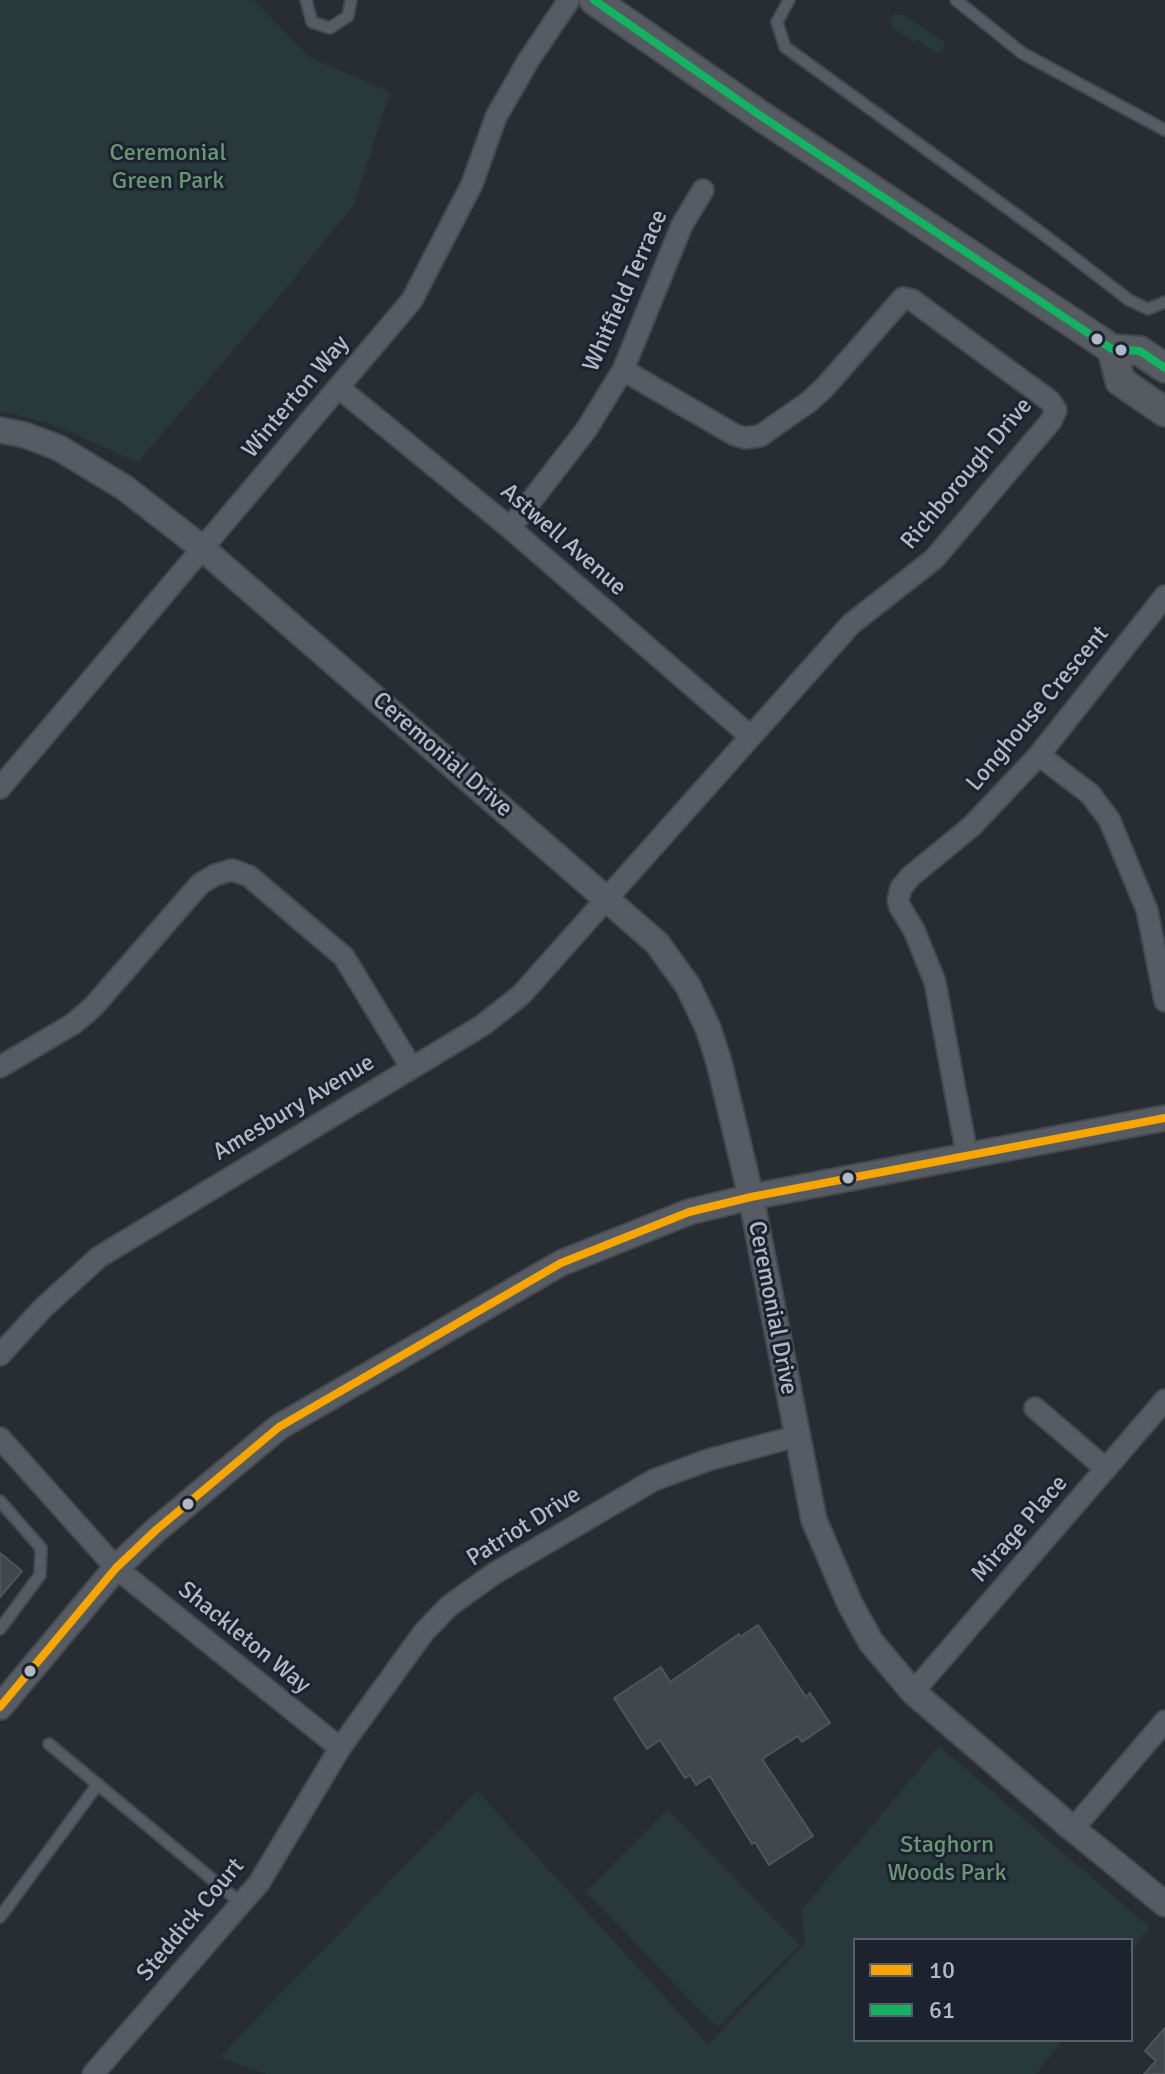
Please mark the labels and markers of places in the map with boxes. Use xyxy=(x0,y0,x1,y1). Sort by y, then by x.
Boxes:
unlabelled marker xyxy=(1089,331,1105,347)
unlabelled marker xyxy=(1113,342,1129,358)
unlabelled marker xyxy=(840,1170,856,1186)
unlabelled marker xyxy=(180,1496,196,1512)
unlabelled marker xyxy=(22,1663,38,1679)

